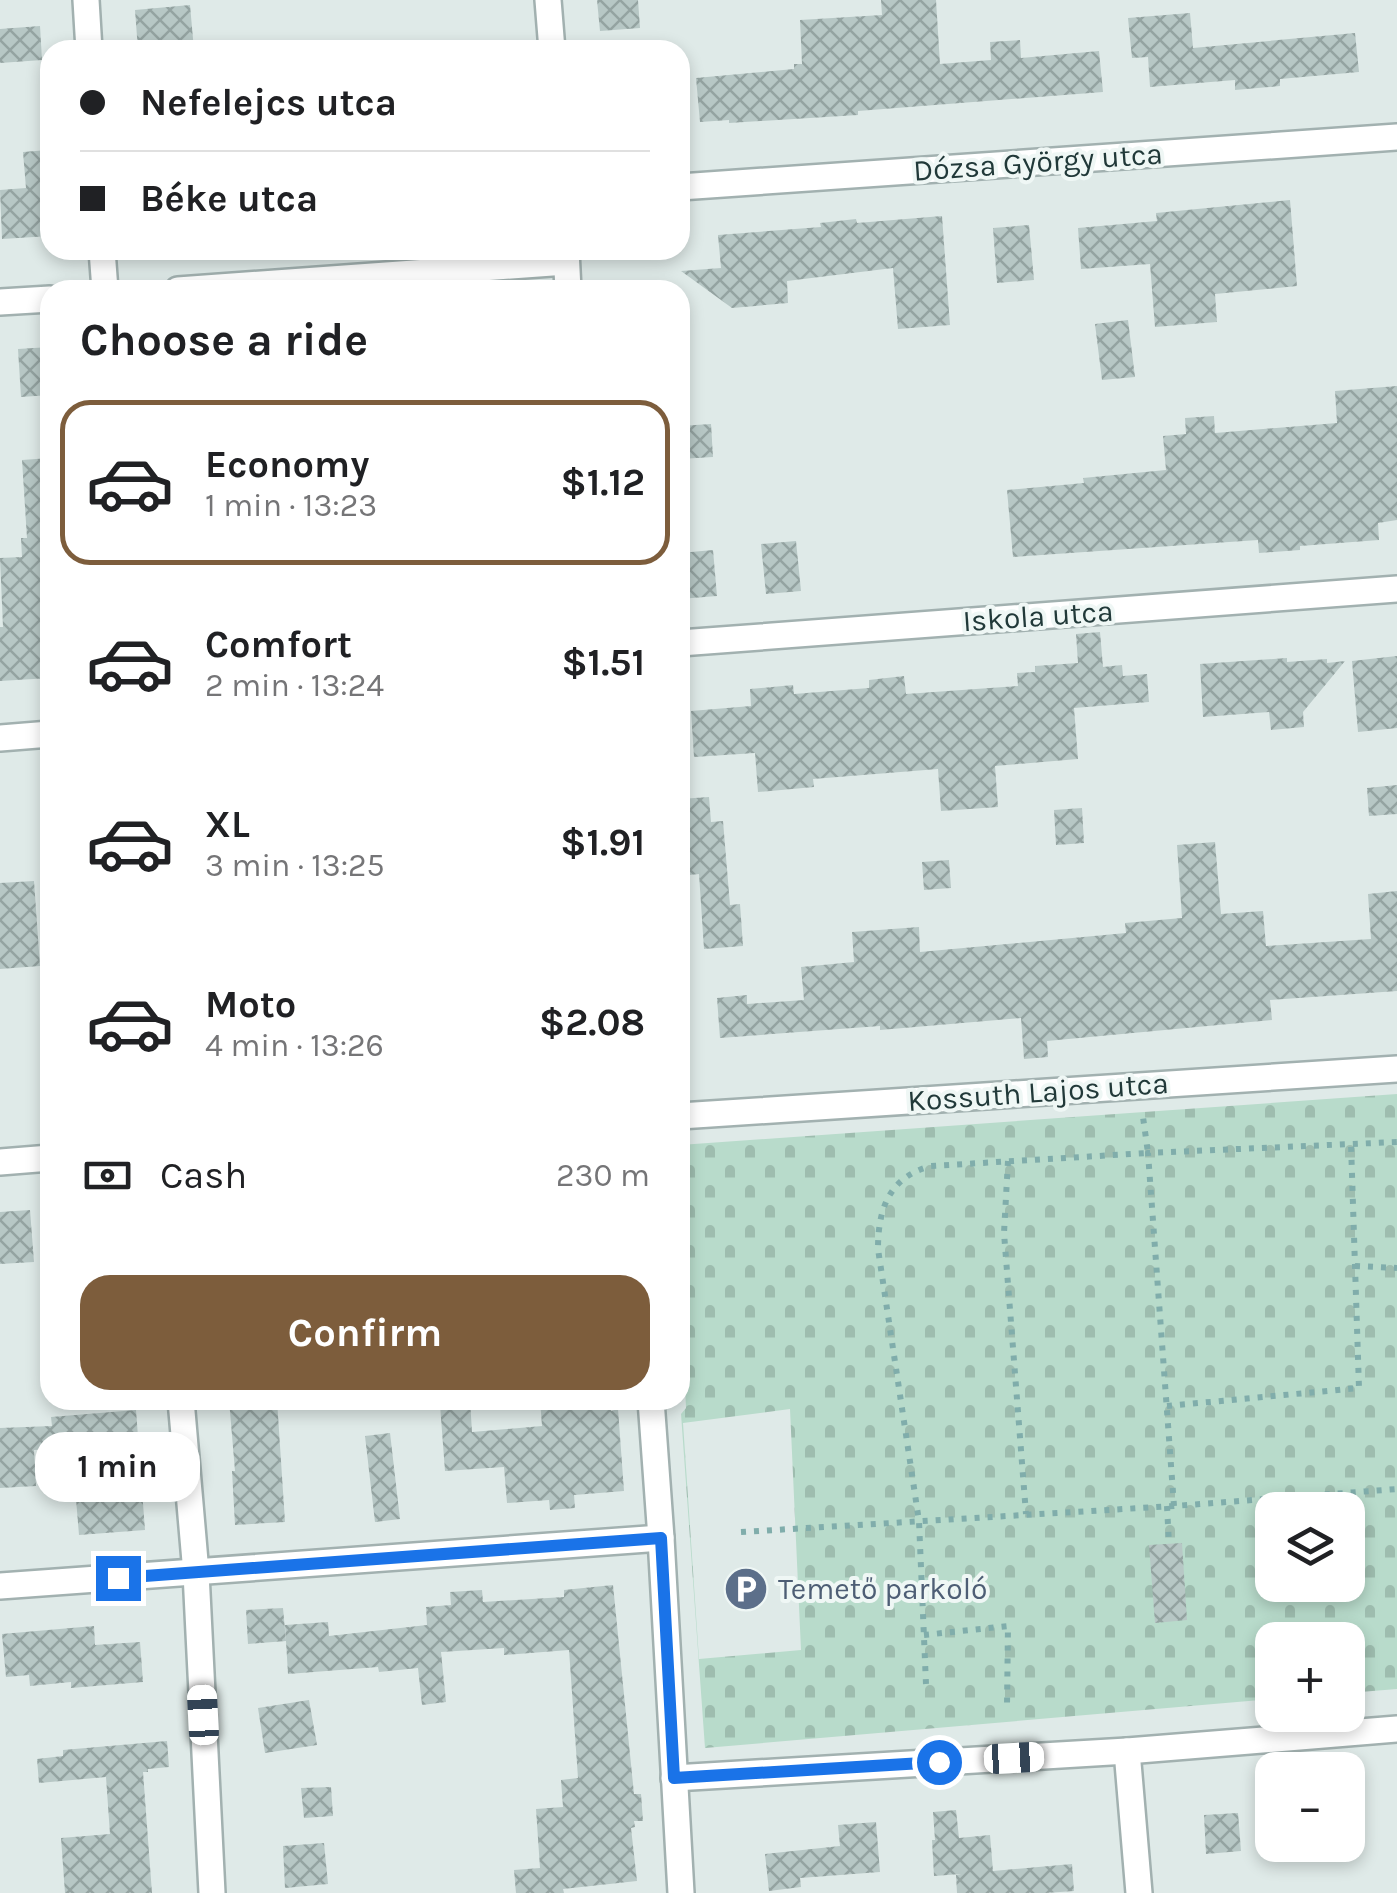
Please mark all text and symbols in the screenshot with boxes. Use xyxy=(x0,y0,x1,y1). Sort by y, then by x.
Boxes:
text: Nefelejcs utca xyxy=(140,80,397,125)
street label: Dózsa György utca xyxy=(912,135,1164,189)
text: Béke utca xyxy=(140,176,318,221)
text: Choose a ride xyxy=(80,314,368,366)
icon: car xyxy=(85,438,175,528)
text: Economy xyxy=(205,442,369,487)
text: $1.12 xyxy=(561,460,645,505)
text: 1 min · 13:23 xyxy=(205,487,377,524)
street label: Iskola utca xyxy=(961,593,1115,639)
icon: car xyxy=(85,618,175,708)
text: Comfort xyxy=(205,622,352,667)
text: $1.51 xyxy=(561,640,645,685)
text: 2 min · 13:24 xyxy=(205,667,384,704)
icon: car xyxy=(85,798,175,888)
text: XL xyxy=(205,802,250,847)
text: $1.91 xyxy=(560,820,645,865)
text: 3 min · 13:25 xyxy=(205,847,385,884)
icon: car xyxy=(85,978,175,1068)
text: Moto xyxy=(205,982,296,1027)
text: $2.08 xyxy=(539,1000,645,1045)
text: 4 min · 13:26 xyxy=(205,1027,384,1064)
street label: Kossuth Lajos utca xyxy=(906,1065,1170,1119)
icon: cash xyxy=(80,1148,135,1203)
text: Cash xyxy=(160,1153,247,1198)
text: 230 m xyxy=(556,1157,650,1194)
button: Confirm xyxy=(80,1275,650,1390)
callout: 1 min xyxy=(36,1433,200,1503)
text: 1 min xyxy=(77,1448,158,1485)
map controls xyxy=(1255,1492,1365,1862)
button: layers xyxy=(1255,1492,1365,1602)
route end xyxy=(96,1556,141,1601)
parking icon: Temető parkoló xyxy=(723,1566,769,1612)
place label: Temető parkoló xyxy=(778,1571,987,1607)
button: + xyxy=(1255,1622,1365,1732)
car xyxy=(186,1684,220,1746)
route start xyxy=(917,1740,962,1785)
car xyxy=(983,1741,1045,1775)
button: − xyxy=(1255,1752,1365,1862)

